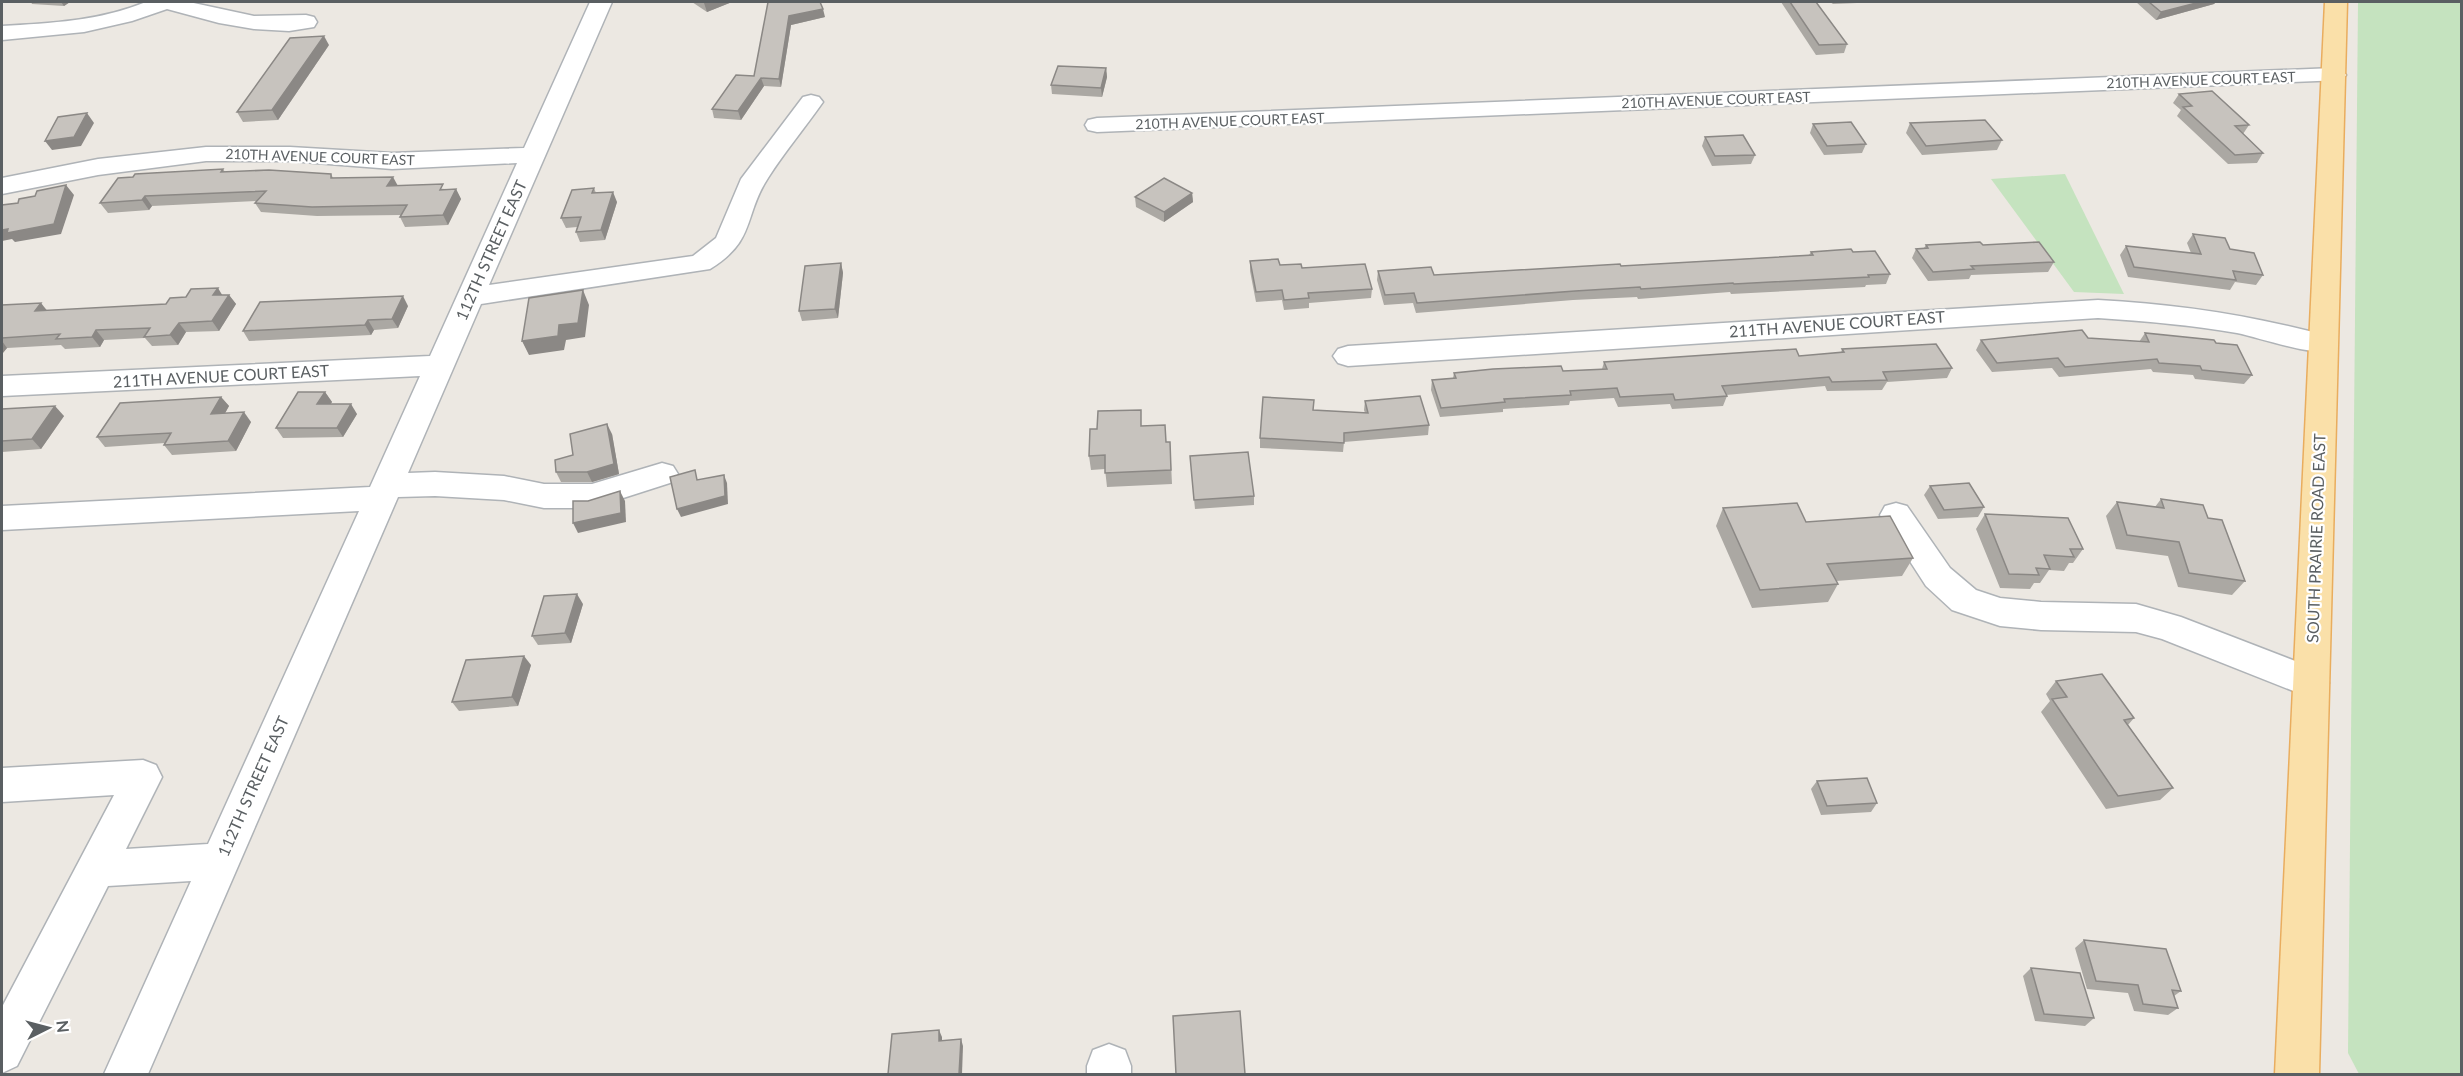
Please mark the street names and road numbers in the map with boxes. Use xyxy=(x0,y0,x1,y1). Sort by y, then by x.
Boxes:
street label: 210TH AVENUE COURT EAST xyxy=(2106,68,2297,91)
street label: 210TH AVENUE COURT EAST xyxy=(1621,88,1812,111)
street label: 210TH AVENUE COURT EAST xyxy=(1135,109,1326,132)
street label: 210TH AVENUE COURT EAST xyxy=(225,145,416,168)
street label: 112TH STREET EAST xyxy=(451,176,530,323)
street label: 211TH AVENUE COURT EAST xyxy=(1728,306,1946,341)
street label: 211TH AVENUE COURT EAST xyxy=(112,360,330,391)
street label: SOUTH PRAIRIE ROAD EAST xyxy=(2302,432,2329,643)
street label: 112TH STREET EAST xyxy=(213,712,292,859)

